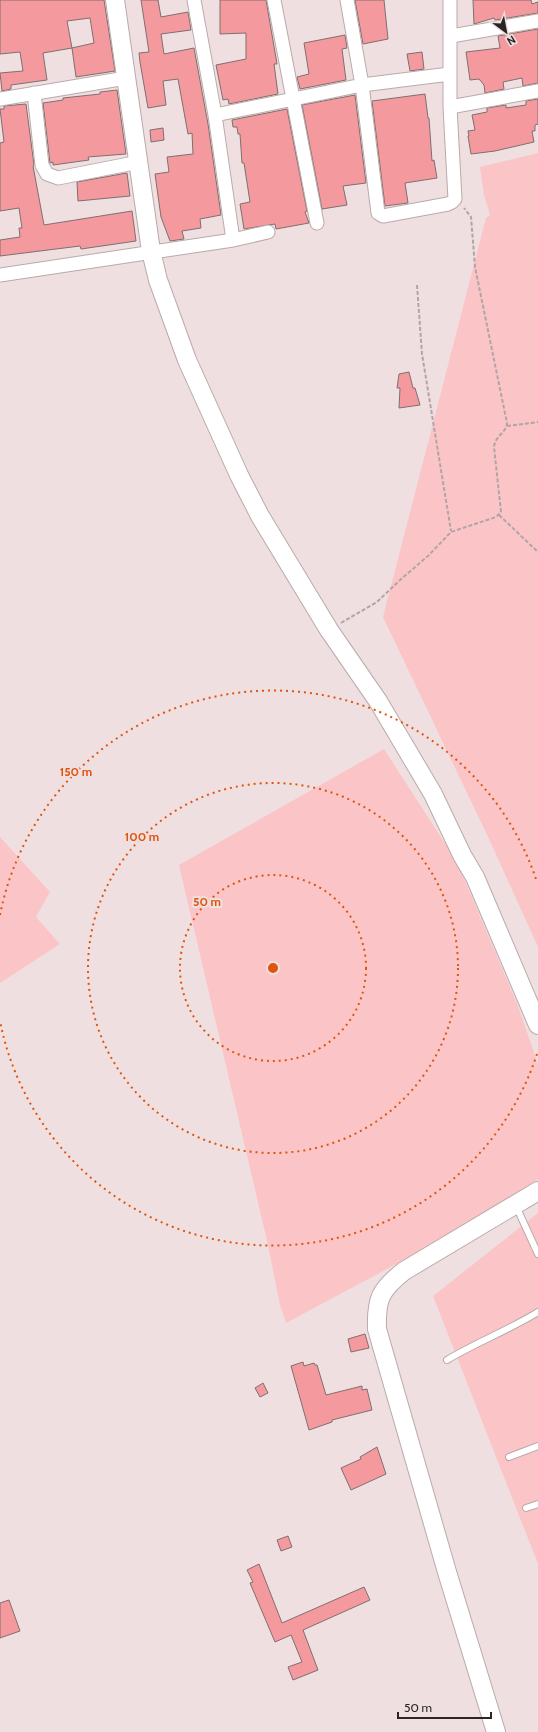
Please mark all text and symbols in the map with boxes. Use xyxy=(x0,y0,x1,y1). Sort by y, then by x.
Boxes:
north arrow xyxy=(486,12,526,52)
text: N xyxy=(504,32,518,48)
text: 150 m xyxy=(60,764,92,779)
text: 100 m xyxy=(125,829,159,844)
text: 50 m xyxy=(193,894,221,909)
centre of rings xyxy=(266,961,280,975)
scale bar xyxy=(398,1694,491,1720)
text: 50 m xyxy=(404,1700,432,1715)

